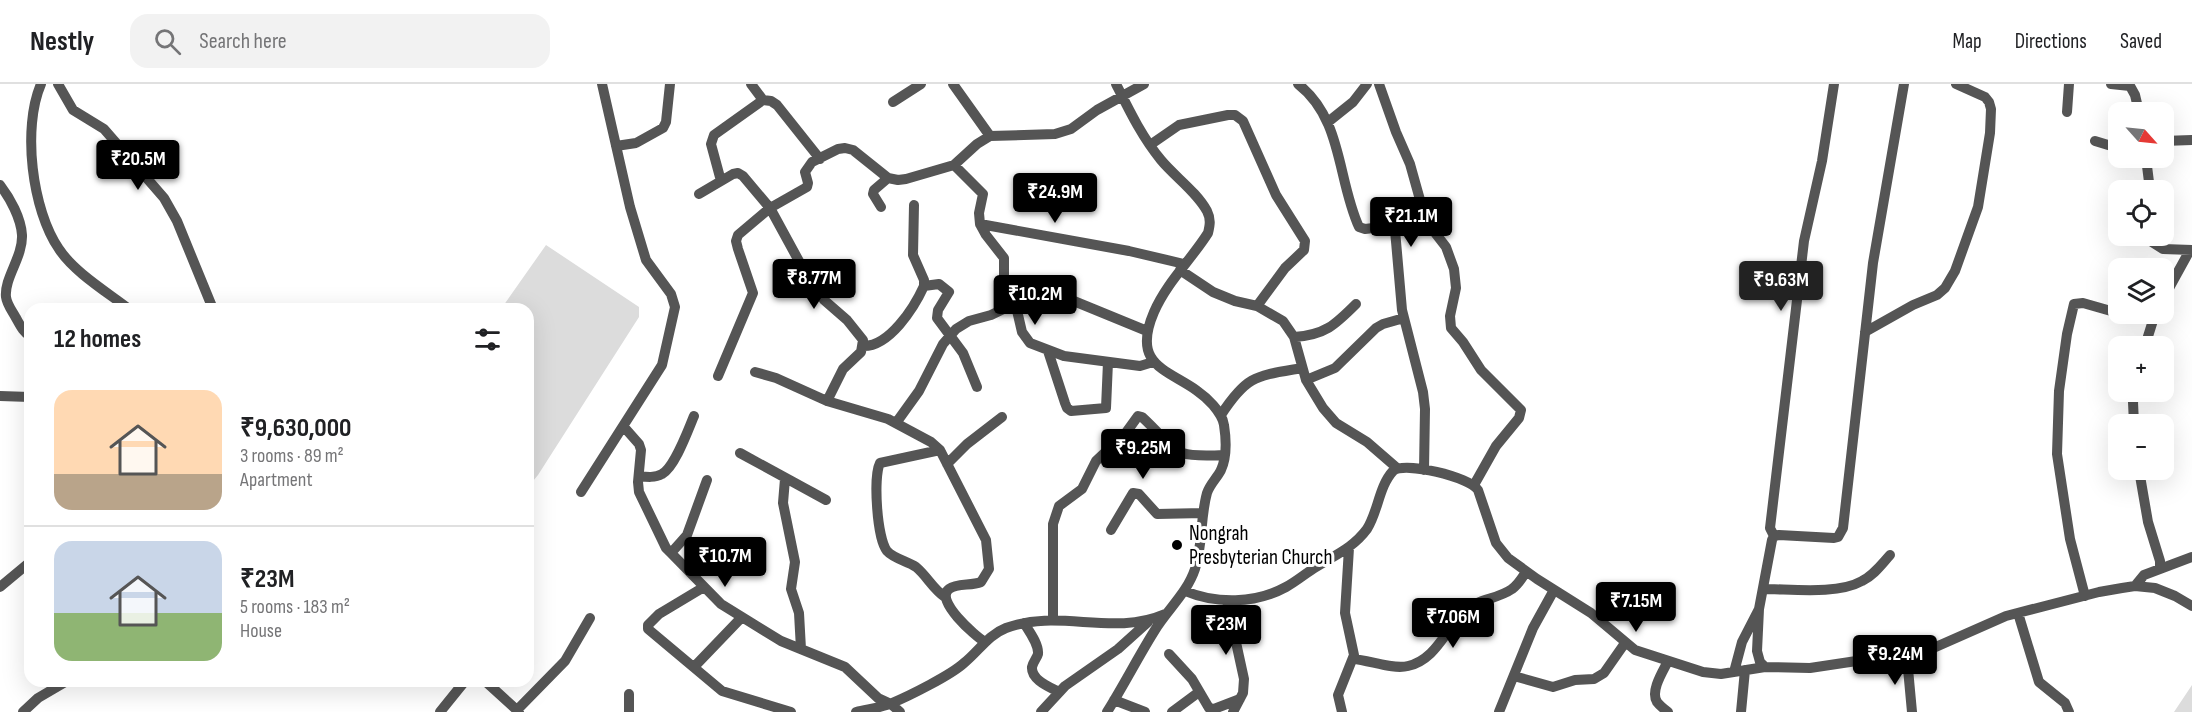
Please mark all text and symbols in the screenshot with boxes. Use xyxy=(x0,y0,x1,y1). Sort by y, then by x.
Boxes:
search box xyxy=(130,14,550,68)
text: Nestly xyxy=(30,25,94,58)
icon: search xyxy=(151,25,184,58)
text: Search here xyxy=(199,28,287,55)
text: Map xyxy=(1952,29,1982,54)
text: Directions xyxy=(2015,29,2087,54)
text: Saved xyxy=(2120,29,2162,54)
north arrow xyxy=(2108,102,2174,168)
map controls xyxy=(2108,102,2174,480)
pin: ₹20.5M xyxy=(89,140,187,191)
text: ₹20.5M xyxy=(110,147,166,171)
pin: ₹24.9M xyxy=(1006,173,1104,224)
text: ₹24.9M xyxy=(1027,180,1083,204)
button: locate xyxy=(2108,180,2174,246)
pin: ₹21.1M xyxy=(1362,197,1460,248)
text: ₹21.1M xyxy=(1384,204,1438,228)
button: layers xyxy=(2108,258,2174,324)
pin: ₹8.77M xyxy=(765,259,863,310)
pin: ₹9.63M xyxy=(1732,261,1830,312)
text: ₹8.77M xyxy=(787,266,841,290)
text: ₹9.63M xyxy=(1753,268,1809,292)
pin: ₹10.2M xyxy=(986,275,1084,326)
text: ₹10.2M xyxy=(1008,282,1062,306)
icon: filters xyxy=(471,323,504,356)
text: 12 homes xyxy=(54,324,141,355)
button: + xyxy=(2108,336,2174,402)
text: ₹9,630,000 xyxy=(240,413,352,444)
icon: home xyxy=(102,414,174,486)
button: − xyxy=(2108,414,2174,480)
pin: ₹9.25M xyxy=(1094,429,1192,480)
text: ₹9.25M xyxy=(1115,436,1171,460)
text: 3 rooms · 89 m² xyxy=(240,444,344,468)
text: Apartment xyxy=(240,468,313,492)
place label: Nongrah Presbyterian Church xyxy=(1189,521,1332,570)
pin: ₹10.7M xyxy=(676,537,774,588)
marker: Nongrah Presbyterian Church xyxy=(1170,538,1184,552)
text: ₹10.7M xyxy=(698,544,752,568)
text: ₹23M xyxy=(240,564,294,595)
icon: home xyxy=(102,565,174,637)
pin: ₹7.15M xyxy=(1587,582,1685,633)
text: ₹7.15M xyxy=(1610,589,1662,613)
text: 5 rooms · 183 m² xyxy=(240,595,350,619)
pin: ₹7.06M xyxy=(1404,598,1502,649)
pin: ₹23M xyxy=(1190,605,1262,656)
text: ₹7.06M xyxy=(1426,605,1480,629)
text: ₹23M xyxy=(1205,612,1247,636)
text: House xyxy=(240,619,282,643)
pin: ₹9.24M xyxy=(1846,635,1944,686)
text: ₹9.24M xyxy=(1867,642,1923,666)

